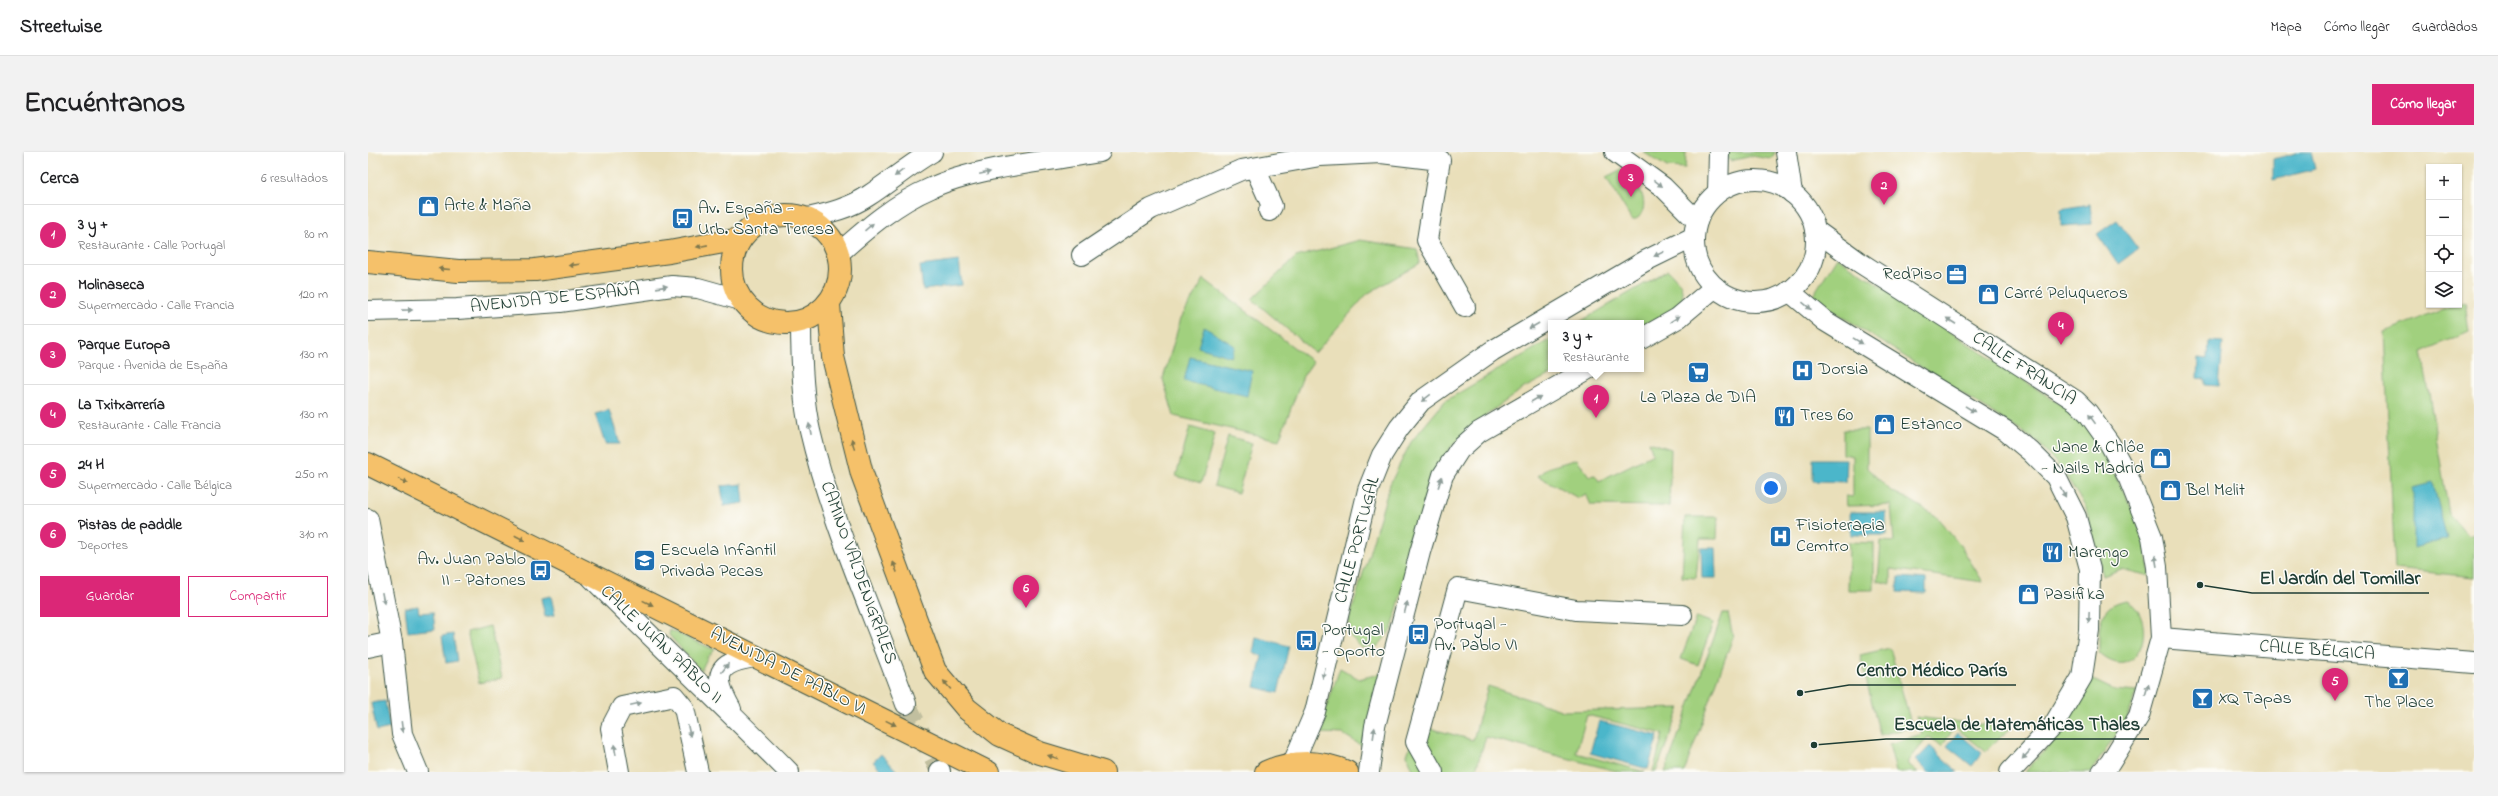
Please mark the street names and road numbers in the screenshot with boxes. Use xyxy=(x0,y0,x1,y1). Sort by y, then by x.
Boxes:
street label: AVENIDA DE ESPAÑA xyxy=(469,277,641,321)
street label: CALLE FRANCIA xyxy=(1967,325,2081,413)
street label: CALLE PORTUGAL xyxy=(1329,473,1388,606)
street label: CAMINO VALDENIGRALES xyxy=(813,478,903,668)
street label: CALLE JUAN PABLO II xyxy=(594,580,728,710)
street label: AVENIDA DE PABLO VI xyxy=(705,621,871,723)
street label: CALLE BÉLGICA xyxy=(2258,634,2376,668)

